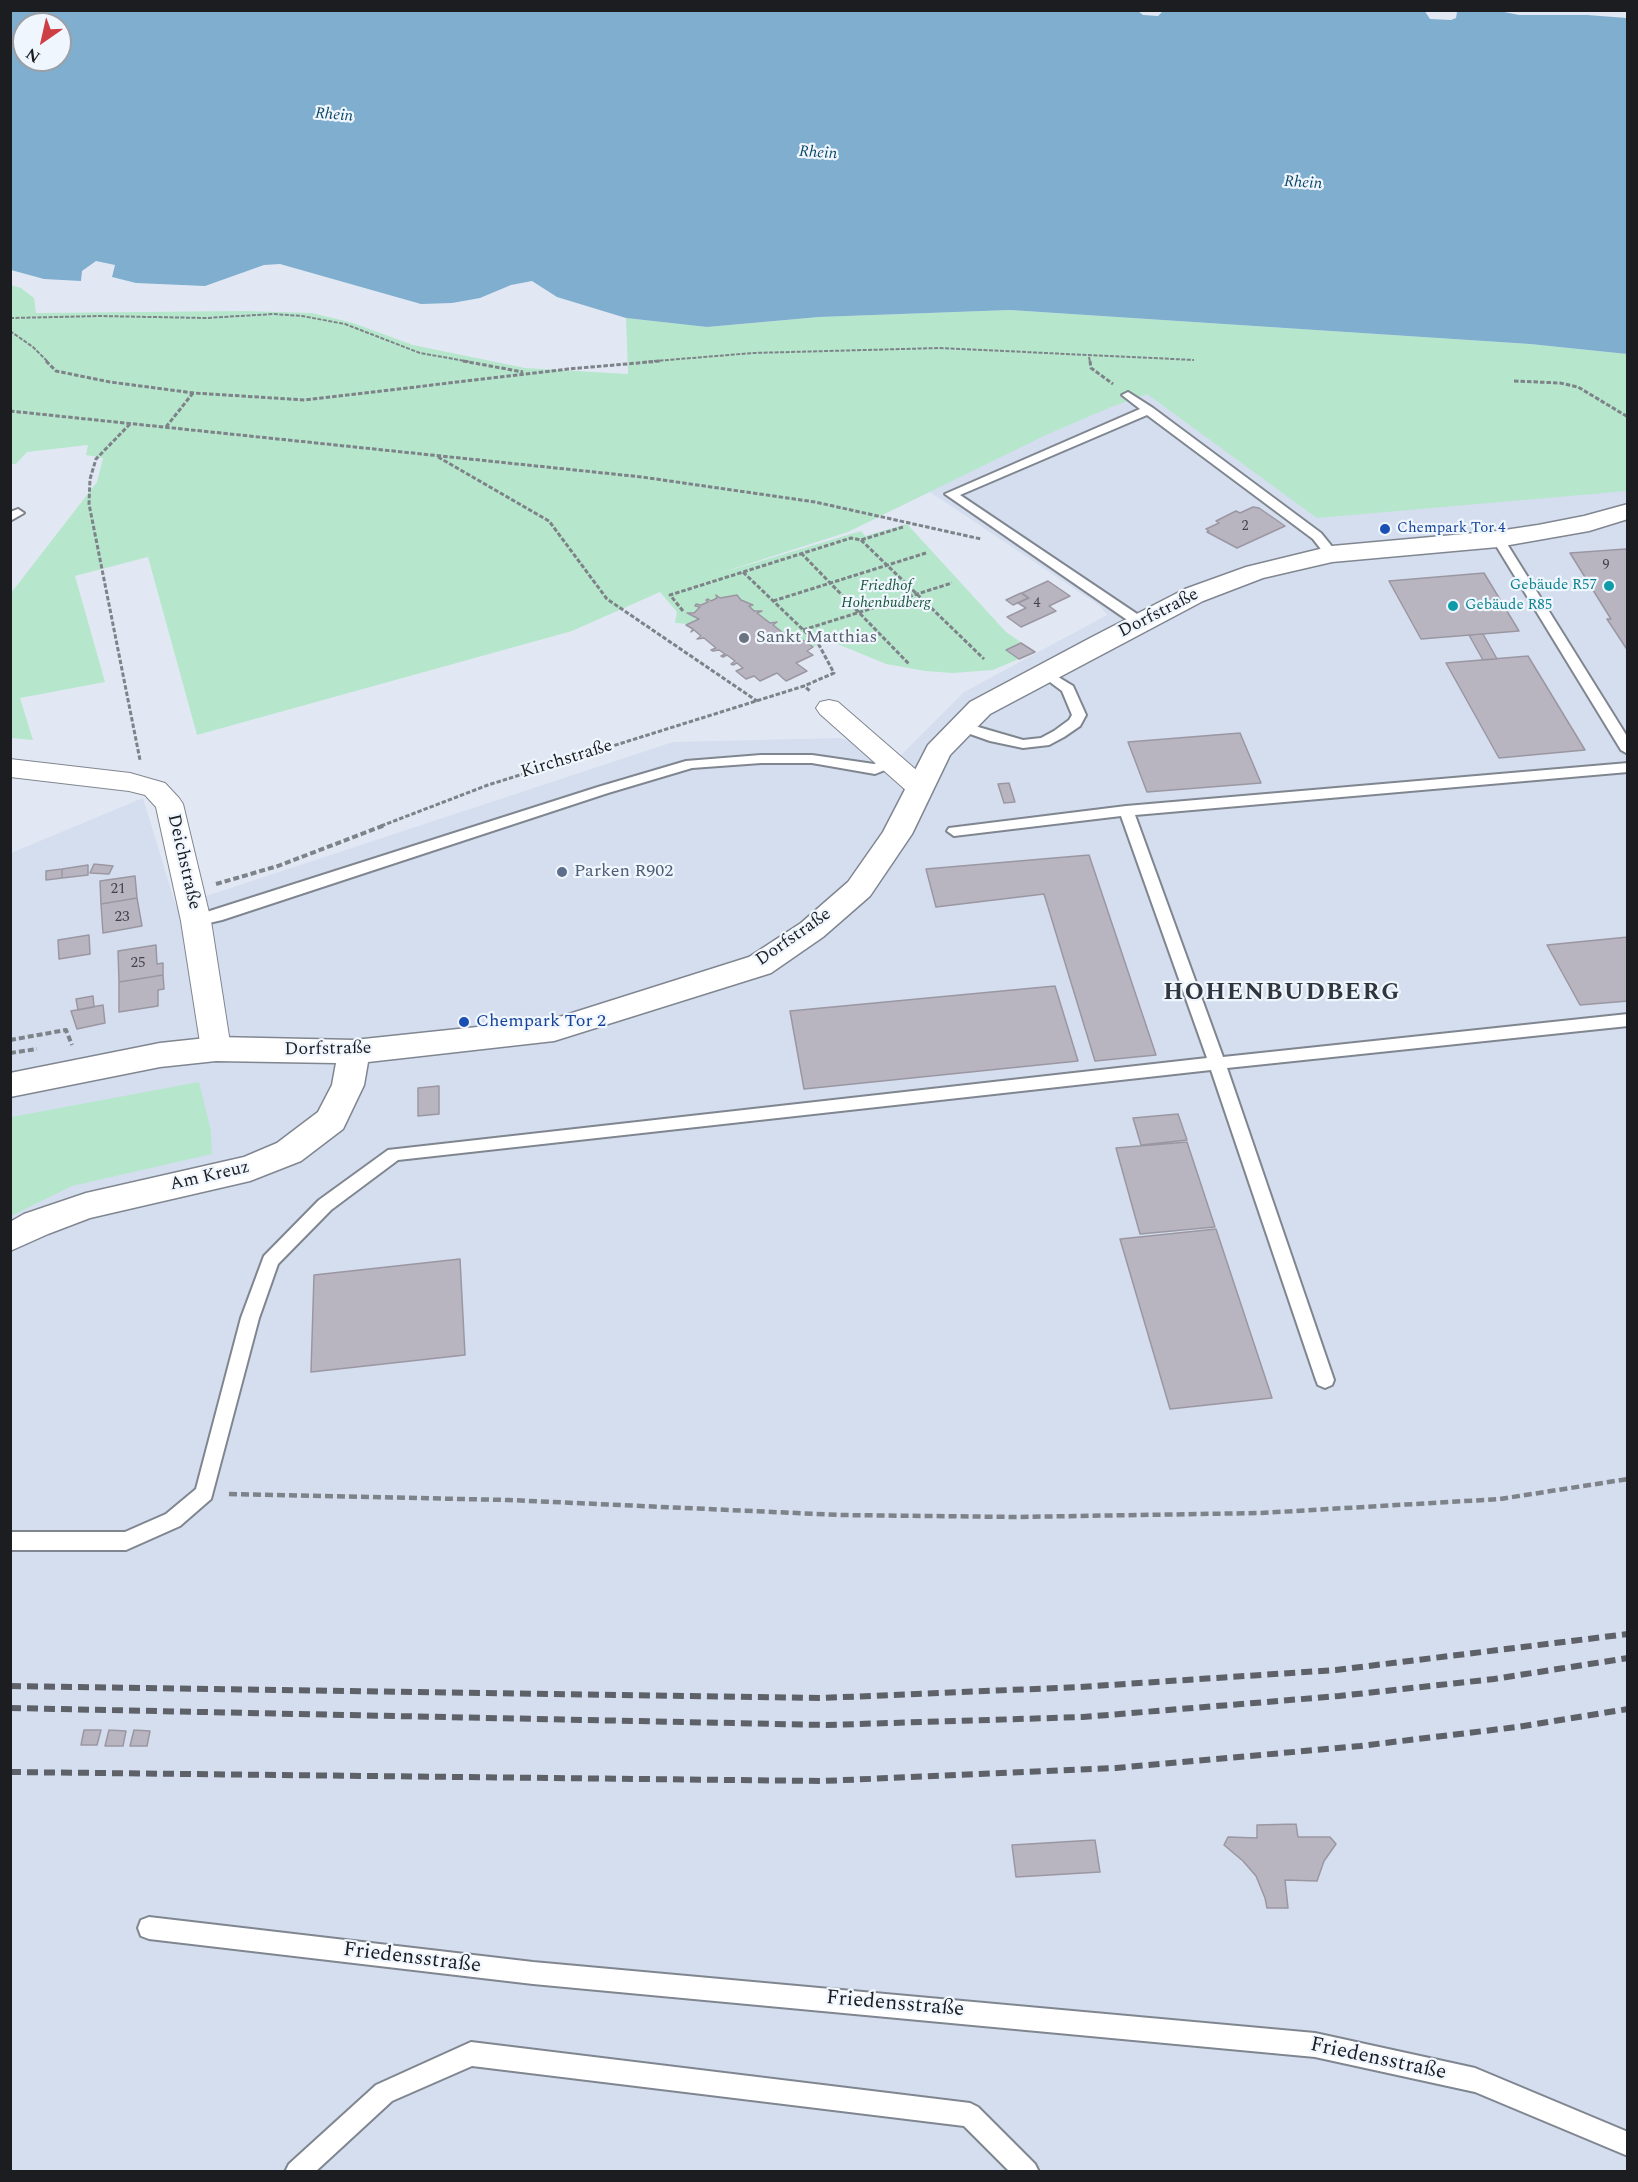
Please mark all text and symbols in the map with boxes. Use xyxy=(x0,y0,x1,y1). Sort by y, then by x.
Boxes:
north arrow xyxy=(12,12,72,72)
text: N xyxy=(21,42,45,69)
water label: Rhein xyxy=(314,105,354,127)
water label: Rhein xyxy=(798,143,838,165)
water label: Rhein xyxy=(1283,173,1323,195)
house number: 2 xyxy=(1242,519,1248,535)
place label: Chempark Tor 4 xyxy=(1397,520,1505,538)
marker: Chempark Tor 4 xyxy=(1378,522,1392,536)
house number: 9 xyxy=(1603,558,1609,574)
place label: Gebäude R57 xyxy=(1510,577,1597,595)
park label: Friedhof Hohenbudberg xyxy=(841,578,931,613)
marker: Gebäude R57 xyxy=(1602,579,1616,593)
street label: Dorfstraße xyxy=(1115,585,1203,643)
house number: 4 xyxy=(1034,596,1040,612)
place label: Gebäude R85 xyxy=(1465,597,1552,615)
marker: Gebäude R85 xyxy=(1446,599,1460,613)
place label: Sankt Matthias xyxy=(756,627,877,649)
marker: Sankt Matthias xyxy=(737,631,751,645)
street label: Kirchstraße xyxy=(519,736,615,784)
street label: Deichstraße xyxy=(162,812,204,912)
place label: Parken R902 xyxy=(574,861,673,883)
marker: Parken R902 xyxy=(555,865,569,879)
house number: 21 xyxy=(111,881,125,899)
street label: Dorfstraße xyxy=(752,904,836,972)
house number: 23 xyxy=(115,909,129,927)
house number: 25 xyxy=(131,955,145,973)
district label: HOHENBUDBERG xyxy=(1163,980,1401,1008)
place label: Chempark Tor 2 xyxy=(476,1011,606,1033)
marker: Chempark Tor 2 xyxy=(457,1015,471,1029)
street label: Dorfstraße xyxy=(284,1038,372,1062)
street label: Am Kreuz xyxy=(168,1157,252,1197)
street label: Friedensstraße xyxy=(342,1938,482,1980)
street label: Friedensstraße xyxy=(825,1986,965,2024)
street label: Friedensstraße xyxy=(1308,2033,1448,2087)

